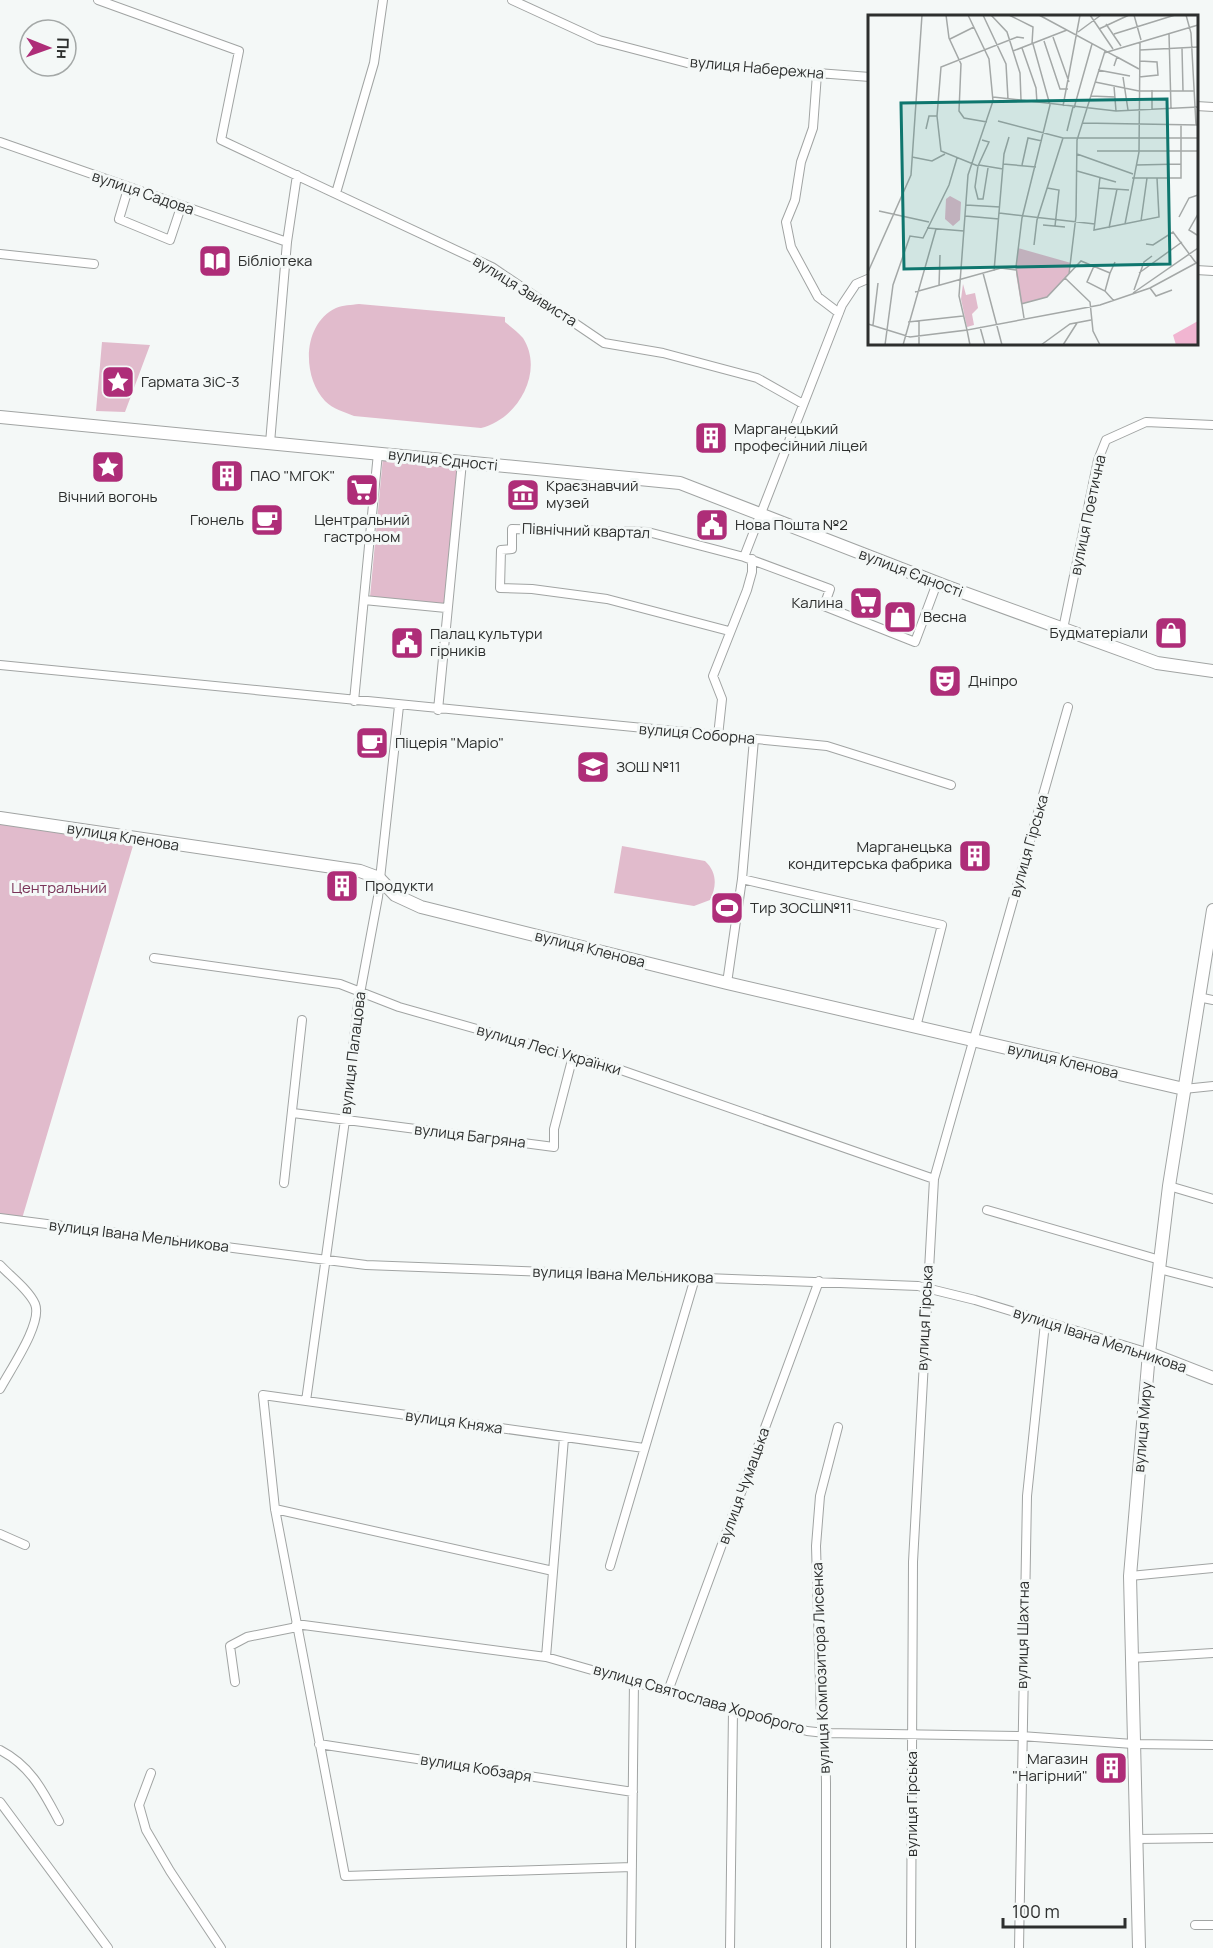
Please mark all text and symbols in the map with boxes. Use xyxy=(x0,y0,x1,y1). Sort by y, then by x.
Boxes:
inset map xyxy=(868,15,1198,345)
north arrow xyxy=(18,18,78,78)
text: Пн xyxy=(52,37,74,59)
street label: вулиця Набережна xyxy=(689,51,825,84)
street label: вулиця Садова xyxy=(89,165,197,220)
library icon: Бібліотека xyxy=(197,243,233,279)
place label: Бібліотека xyxy=(238,250,312,271)
street label: вулиця Звивиста xyxy=(469,250,581,331)
place icon: Гармата ЗіС-3 xyxy=(100,364,136,400)
place label: Гармата ЗіС-3 xyxy=(141,371,240,392)
place label: Марганецький професійний ліцей xyxy=(734,418,868,456)
building icon: Марганецький професійний ліцей xyxy=(693,420,729,456)
street label: вулиця Єдності xyxy=(387,443,499,476)
place icon: Вічний вогонь xyxy=(90,449,126,485)
street label: вулиця Поетична xyxy=(1064,453,1111,577)
building icon: ПАО "МГОК" xyxy=(209,458,245,494)
place label: ПАО "МГОК" xyxy=(250,465,336,486)
supermarket icon: Центральний гастроном xyxy=(344,472,380,508)
place label: Краєзнавчий музей xyxy=(546,475,638,513)
museum icon: Краєзнавчий музей xyxy=(505,477,541,513)
place label: Вічний вогонь xyxy=(58,486,158,507)
cafe icon: Гюнель xyxy=(249,502,285,538)
public building icon: Нова Пошта №2 xyxy=(694,507,730,543)
place label: Гюнель xyxy=(190,509,244,530)
place label: Центральний гастроном xyxy=(314,509,410,547)
place label: Нова Пошта №2 xyxy=(735,514,848,535)
street label: Північний квартал xyxy=(522,518,651,543)
street label: вулиця Єдності xyxy=(856,543,966,602)
supermarket icon: Калина xyxy=(848,585,884,621)
place label: Калина xyxy=(791,592,843,613)
shop icon: Весна xyxy=(882,599,918,635)
place label: Весна xyxy=(923,606,966,627)
shop icon: Будматеріали xyxy=(1153,615,1189,651)
place label: Будматеріали xyxy=(1049,622,1148,643)
place label: Палац культури гірників xyxy=(430,623,542,661)
public building icon: Палац культури гірників xyxy=(389,625,425,661)
theatre icon: Дніпро xyxy=(927,663,963,699)
place label: Дніпро xyxy=(968,670,1018,691)
street label: вулиця Соборна xyxy=(638,718,756,749)
cafe icon: Піцерія "Маріо" xyxy=(354,725,390,761)
place label: Піцерія "Маріо" xyxy=(395,732,504,753)
school or university icon: ЗОШ №11 xyxy=(575,749,611,785)
place label: ЗОШ №11 xyxy=(616,756,681,777)
street label: вулиця Гірська xyxy=(1004,792,1053,900)
street label: вулиця Кленова xyxy=(66,817,181,856)
place label: Марганецька кондитерська фабрика xyxy=(788,836,952,874)
building icon: Марганецька кондитерська фабрика xyxy=(957,838,993,874)
building icon: Продукти xyxy=(324,868,360,904)
place label: Продукти xyxy=(365,875,434,896)
park label: Центральний xyxy=(11,877,107,898)
sports icon: Тир ЗОСШ№11 xyxy=(709,890,745,926)
place label: Тир ЗОСШ№11 xyxy=(750,897,852,918)
street label: вулиця Кленова xyxy=(533,925,648,972)
street label: вулиця Палацова xyxy=(335,990,370,1116)
street label: вулиця Лесі Українки xyxy=(474,1019,624,1080)
street label: вулиця Кленова xyxy=(1006,1038,1121,1083)
street label: вулиця Багряна xyxy=(413,1118,527,1153)
street label: вулиця Івана Мельникова xyxy=(48,1214,230,1257)
street label: вулиця Івана Мельникова xyxy=(532,1261,714,1288)
street label: вулиця Гірська xyxy=(911,1265,938,1371)
street label: вулиця Івана Мельникова xyxy=(1011,1302,1190,1378)
street label: вулиця Миру xyxy=(1128,1381,1157,1473)
street label: вулиця Княжа xyxy=(404,1404,504,1439)
street label: вулиця Чумацька xyxy=(713,1425,774,1547)
street label: вулиця Композитора Лисенка xyxy=(806,1562,835,1774)
street label: вулиця Шахтна xyxy=(1011,1581,1034,1689)
street label: вулиця Святослава Хороброго xyxy=(591,1658,807,1739)
street label: вулиця Кобзаря xyxy=(419,1748,533,1787)
place label: Магазин "Нагірний" xyxy=(1012,1748,1088,1786)
building icon: Магазин "Нагірний" xyxy=(1093,1750,1129,1786)
street label: вулиця Гірська xyxy=(901,1751,922,1857)
scale bar xyxy=(1003,1891,1124,1929)
text: 100 m xyxy=(1012,1899,1060,1923)

